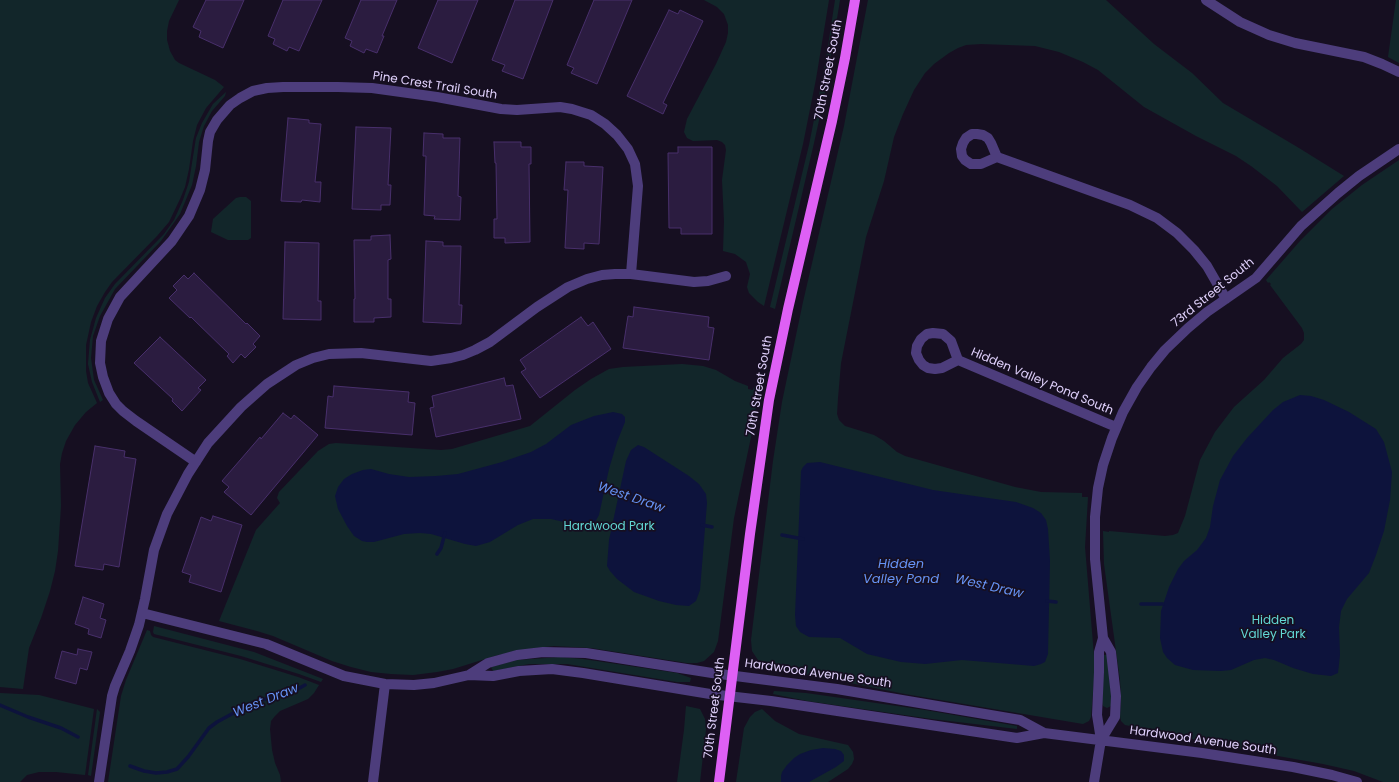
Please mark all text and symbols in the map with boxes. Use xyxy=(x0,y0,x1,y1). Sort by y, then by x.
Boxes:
street label: 70th Street South xyxy=(812,18,846,122)
street label: Pine Crest Trail South xyxy=(372,69,498,103)
street label: 73rd Street South xyxy=(1169,255,1257,331)
street label: 70th Street South xyxy=(744,334,776,438)
street label: Hidden Valley Pond South xyxy=(969,345,1115,419)
water label: West Draw xyxy=(596,479,666,517)
park label: Hardwood Park xyxy=(563,520,655,534)
water label: Hidden Valley Pond xyxy=(863,557,939,588)
water label: West Draw xyxy=(953,572,1025,602)
park label: Hidden Valley Park xyxy=(1240,614,1306,642)
street label: 70th Street South xyxy=(702,656,728,760)
street label: Hardwood Avenue South xyxy=(744,657,892,691)
water label: West Draw xyxy=(231,681,301,721)
street label: Hardwood Avenue South xyxy=(1129,724,1277,758)

